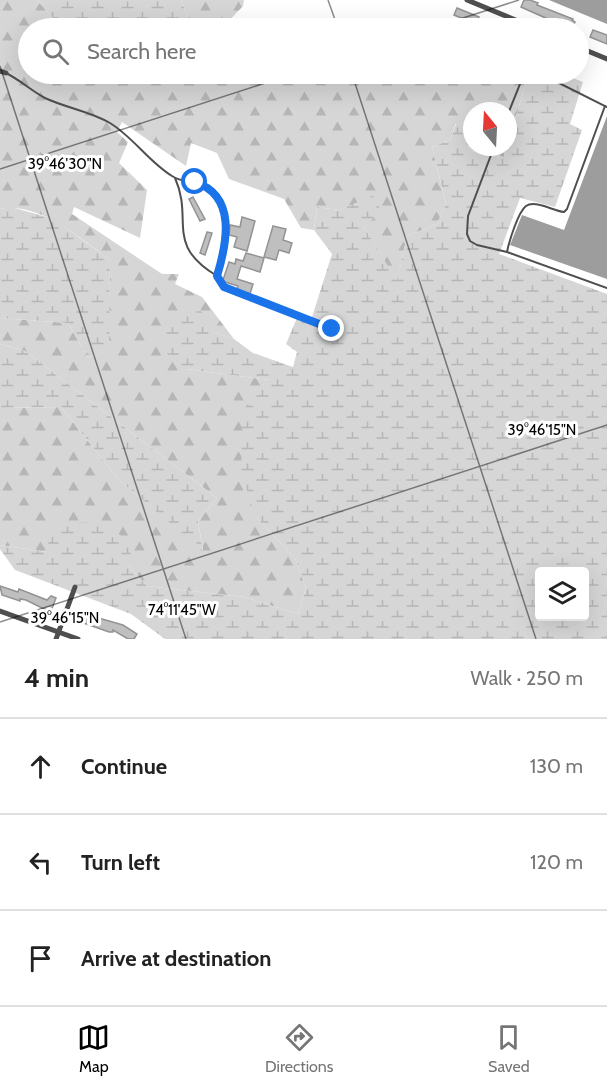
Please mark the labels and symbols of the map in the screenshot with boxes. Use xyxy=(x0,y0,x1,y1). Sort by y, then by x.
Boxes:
north arrow xyxy=(463,102,517,156)
text: 39°46'30"N xyxy=(28,155,102,173)
route start xyxy=(181,168,207,194)
route end xyxy=(318,315,344,341)
text: 39°46'15"N xyxy=(508,421,576,439)
text: 74°11'45"W xyxy=(148,601,217,619)
text: 39°46'15"N xyxy=(31,609,99,627)

